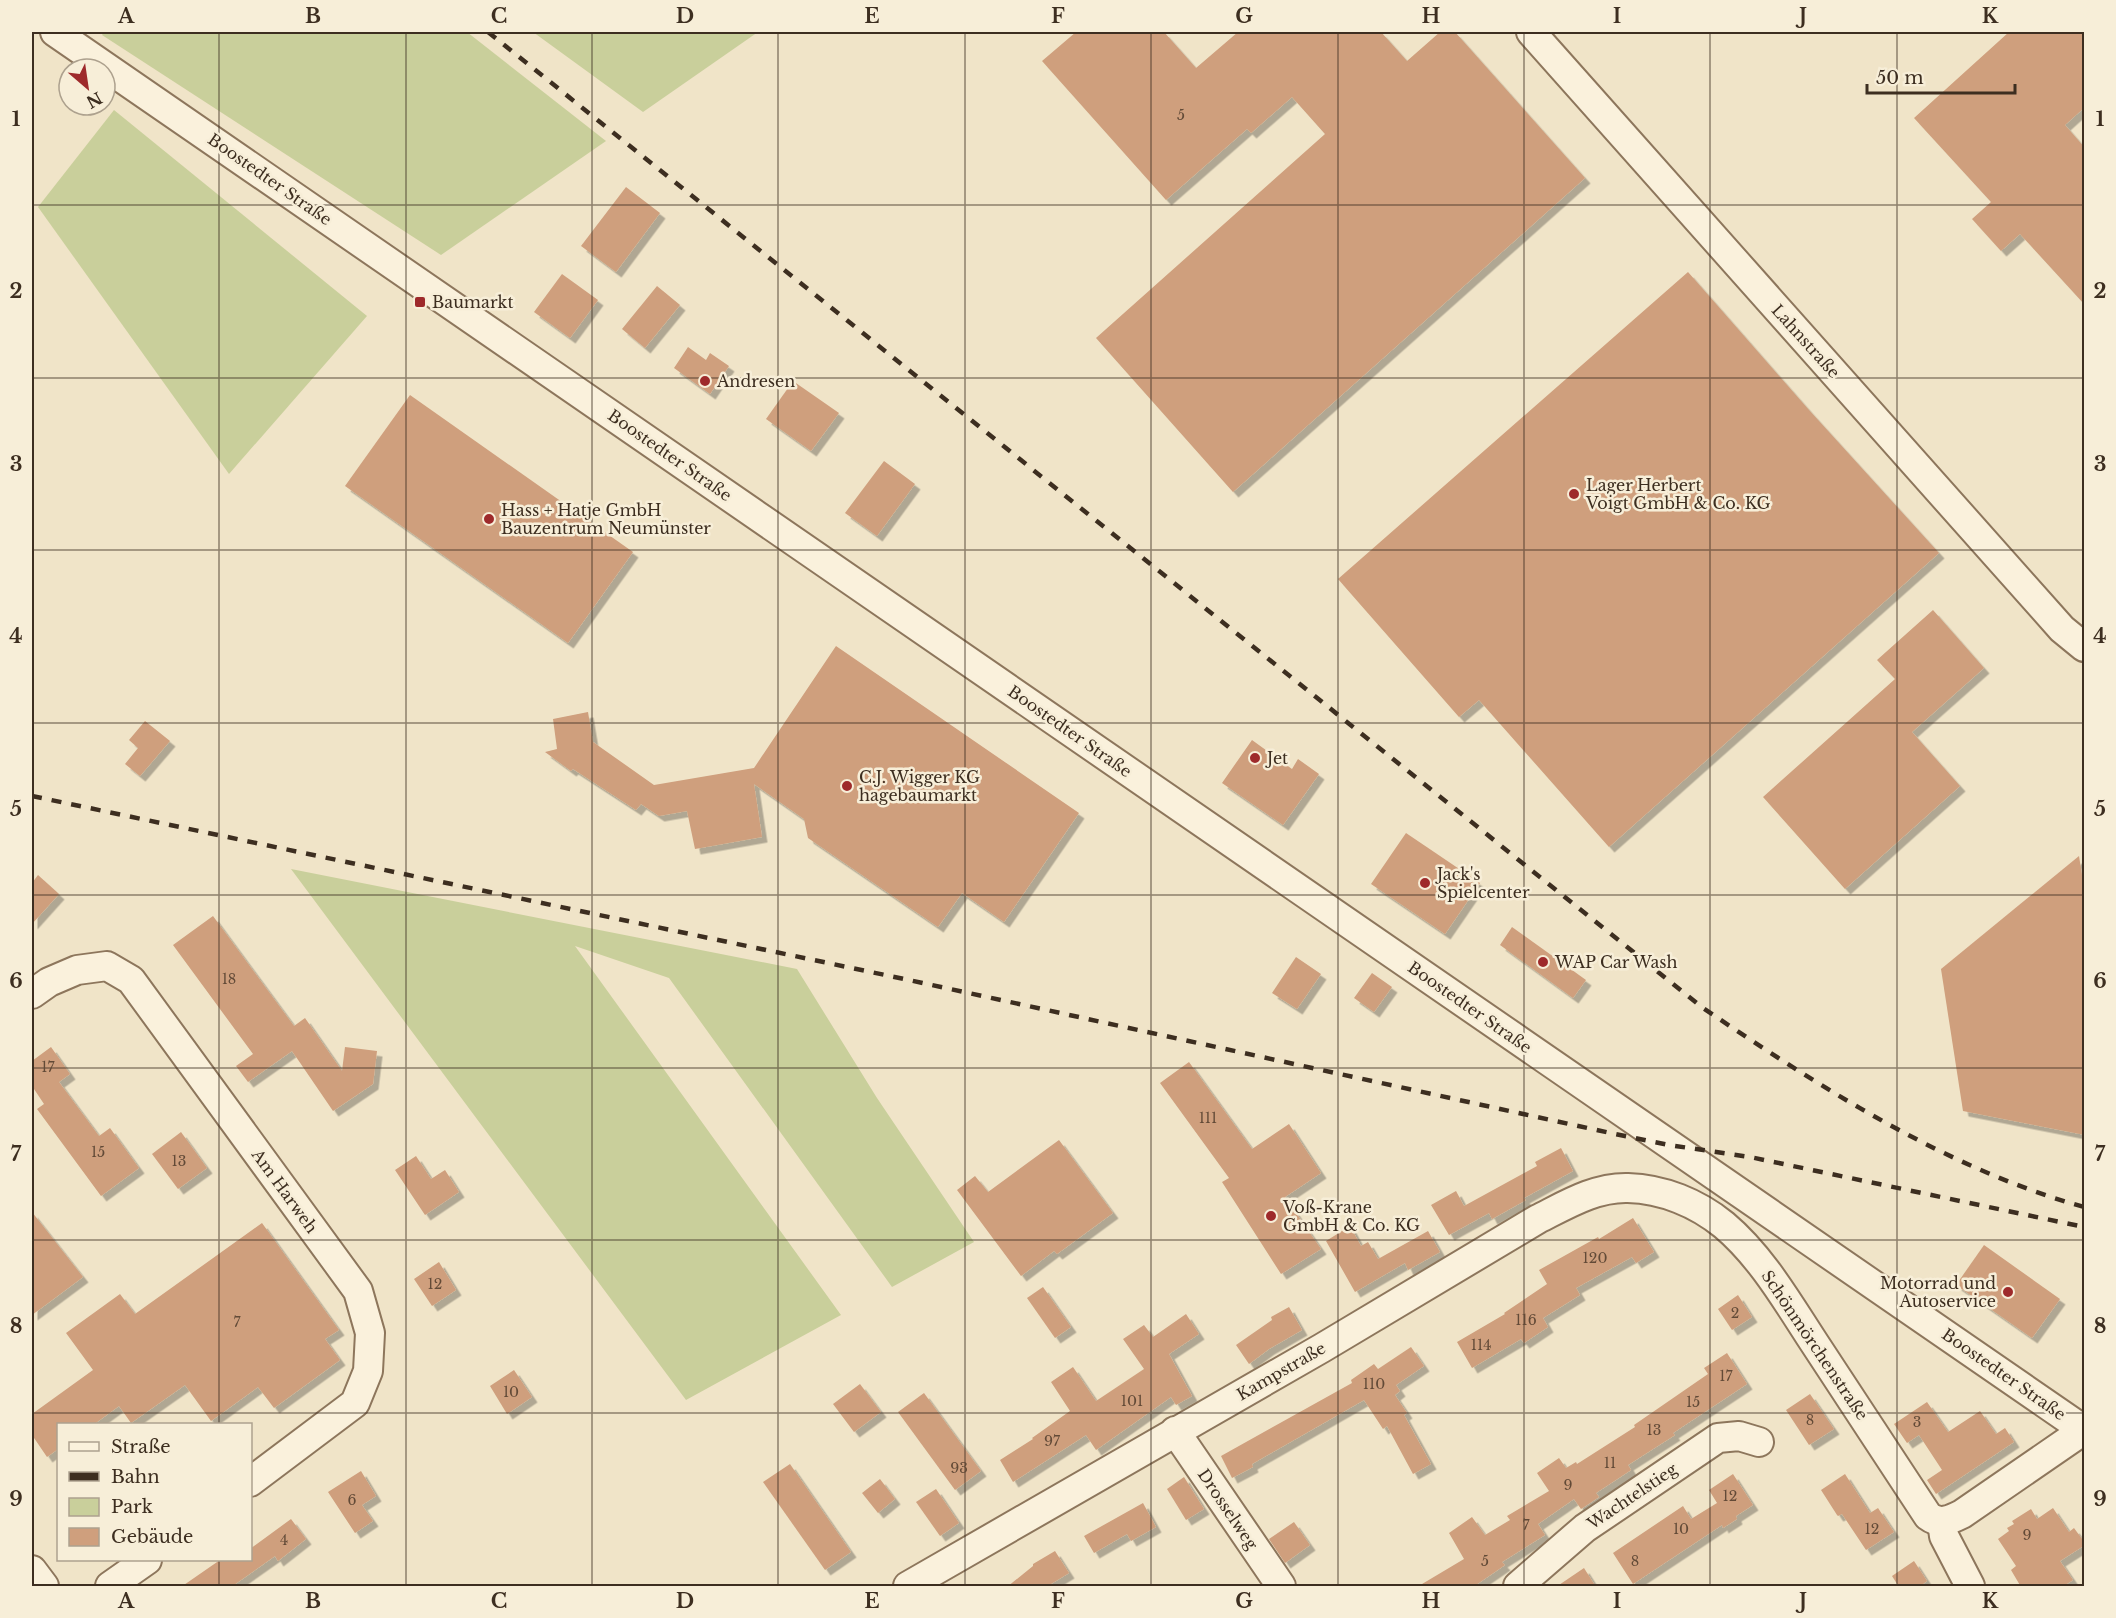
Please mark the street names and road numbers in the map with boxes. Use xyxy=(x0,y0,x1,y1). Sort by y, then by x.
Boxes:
street label: Boostedter Straße xyxy=(204,129,336,229)
street label: Lahnstraße xyxy=(1768,300,1844,382)
street label: Boostedter Straße xyxy=(604,405,736,505)
street label: Boostedter Straße xyxy=(1004,681,1136,781)
street label: Boostedter Straße xyxy=(1404,957,1536,1057)
street label: Am Harweh xyxy=(247,1144,322,1237)
street label: Schönmörchenstraße xyxy=(1757,1266,1873,1424)
street label: Boostedter Straße xyxy=(1938,1324,2070,1424)
street label: Kampstraße xyxy=(1233,1338,1329,1404)
street label: Wachtelstieg xyxy=(1583,1458,1681,1534)
street label: Drosselweg xyxy=(1194,1465,1263,1553)

